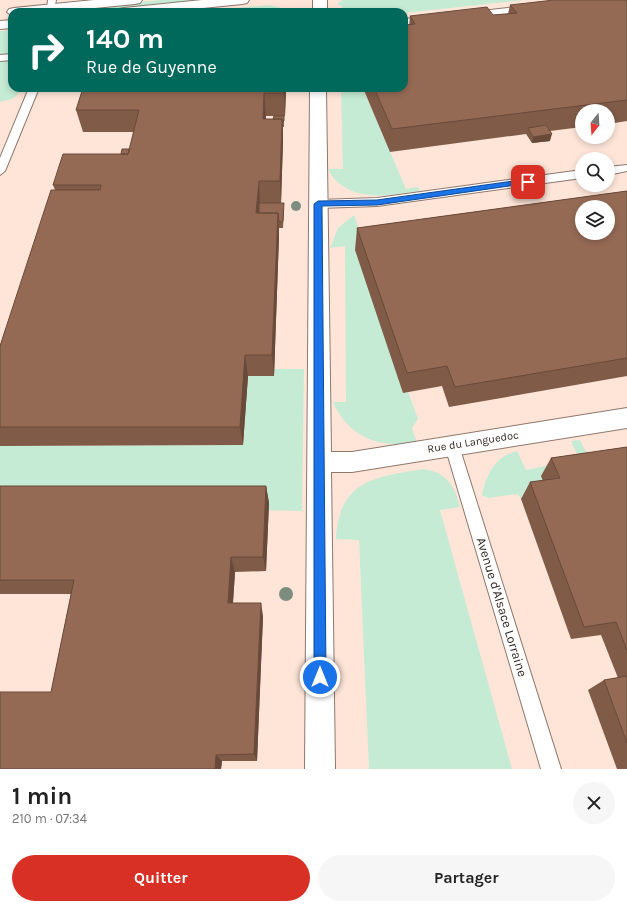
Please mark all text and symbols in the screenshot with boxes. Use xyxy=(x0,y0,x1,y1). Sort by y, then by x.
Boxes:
text: 140 m xyxy=(86,22,164,55)
icon: right xyxy=(20,24,72,76)
text: Rue de Guyenne xyxy=(86,56,217,78)
north arrow xyxy=(575,104,615,144)
map controls xyxy=(575,104,615,240)
button: search xyxy=(575,152,615,192)
pin xyxy=(511,165,545,199)
icon: arrive xyxy=(517,171,539,193)
button: layers xyxy=(575,200,615,240)
street label: Rue du Languedoc xyxy=(427,428,520,456)
street label: Avenue d'Alsace Lorraine xyxy=(474,535,530,679)
position arrow xyxy=(299,656,341,698)
text: 1 min xyxy=(12,782,72,810)
button: close xyxy=(573,782,615,824)
text: 210 m · 07:34 xyxy=(12,811,87,826)
button: Quitter xyxy=(12,855,310,901)
button: Partager xyxy=(318,855,615,901)

